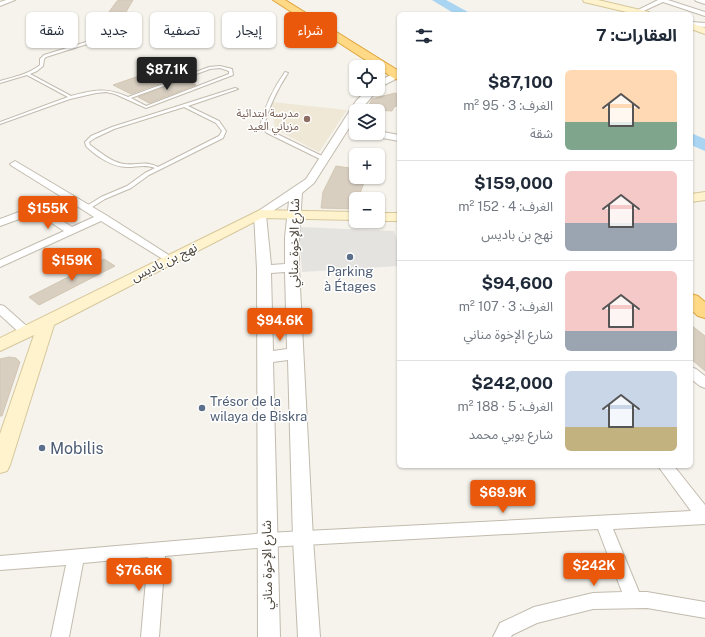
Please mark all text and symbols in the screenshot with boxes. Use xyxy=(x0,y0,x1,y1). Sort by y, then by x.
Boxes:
chip: شقة xyxy=(26,12,78,48)
chip: جديد xyxy=(86,12,142,48)
chip: تصفية xyxy=(150,12,214,48)
chip: إيجار xyxy=(222,12,276,48)
chip: شراء xyxy=(284,12,337,48)
icon: filters xyxy=(413,25,435,47)
text: العقارات: 7 xyxy=(596,25,677,45)
pin: $87.1K xyxy=(134,57,200,91)
map controls xyxy=(349,60,385,228)
button: locate xyxy=(349,60,385,96)
text: $87.1K xyxy=(146,62,188,77)
text: $87,100 xyxy=(488,72,553,92)
icon: home xyxy=(597,86,645,134)
text: الغرف: 3 · 95 m² xyxy=(463,98,553,113)
button: layers xyxy=(349,104,385,140)
place label: مدرسة ابتدائية مزياني العيد xyxy=(236,107,299,136)
marker: مدرسة ابتدائية مزياني العيد xyxy=(302,114,312,124)
text: شقة xyxy=(530,126,553,141)
button: + xyxy=(349,148,385,184)
text: $159,000 xyxy=(474,173,553,193)
icon: home xyxy=(597,187,645,235)
button: − xyxy=(349,192,385,228)
pin: $155K xyxy=(20,196,76,230)
street label: شارع الإخوة مناني xyxy=(286,198,305,288)
text: الغرف: 4 · 152 m² xyxy=(458,199,553,214)
text: $155K xyxy=(27,201,69,216)
text: نهج بن باديس xyxy=(481,227,553,242)
street label: نهج بن باديس xyxy=(128,240,201,287)
pin: $159K xyxy=(44,248,100,282)
marker: Parking à Étages xyxy=(345,252,355,262)
text: $159K xyxy=(51,253,93,268)
place label: Parking à Étages xyxy=(324,264,376,294)
text: $94,600 xyxy=(481,273,553,293)
icon: home xyxy=(597,287,645,335)
text: الغرف: 3 · 107 m² xyxy=(459,299,553,314)
pin: $94.6K xyxy=(247,308,313,342)
text: $94.6K xyxy=(256,313,304,328)
text: شارع الإخوة مناني xyxy=(463,327,553,342)
text: $242,000 xyxy=(471,373,553,393)
icon: home xyxy=(597,387,645,435)
place label: Trésor de la wilaya de Biskra xyxy=(210,394,307,424)
text: الغرف: 5 · 188 m² xyxy=(457,399,553,414)
marker: Trésor de la wilaya de Biskra xyxy=(197,403,207,413)
text: شارع يوبي محمد xyxy=(469,427,553,442)
place label: Mobilis xyxy=(50,439,104,458)
marker: Mobilis xyxy=(37,443,47,453)
pin: $69.9K xyxy=(470,480,536,514)
text: $69.9K xyxy=(479,485,527,500)
street label: شارع الإخوة مناني xyxy=(259,520,278,610)
pin: $242K xyxy=(566,553,622,587)
pin: $76.6K xyxy=(106,558,172,592)
text: $242K xyxy=(572,558,616,573)
text: $76.6K xyxy=(116,563,162,578)

